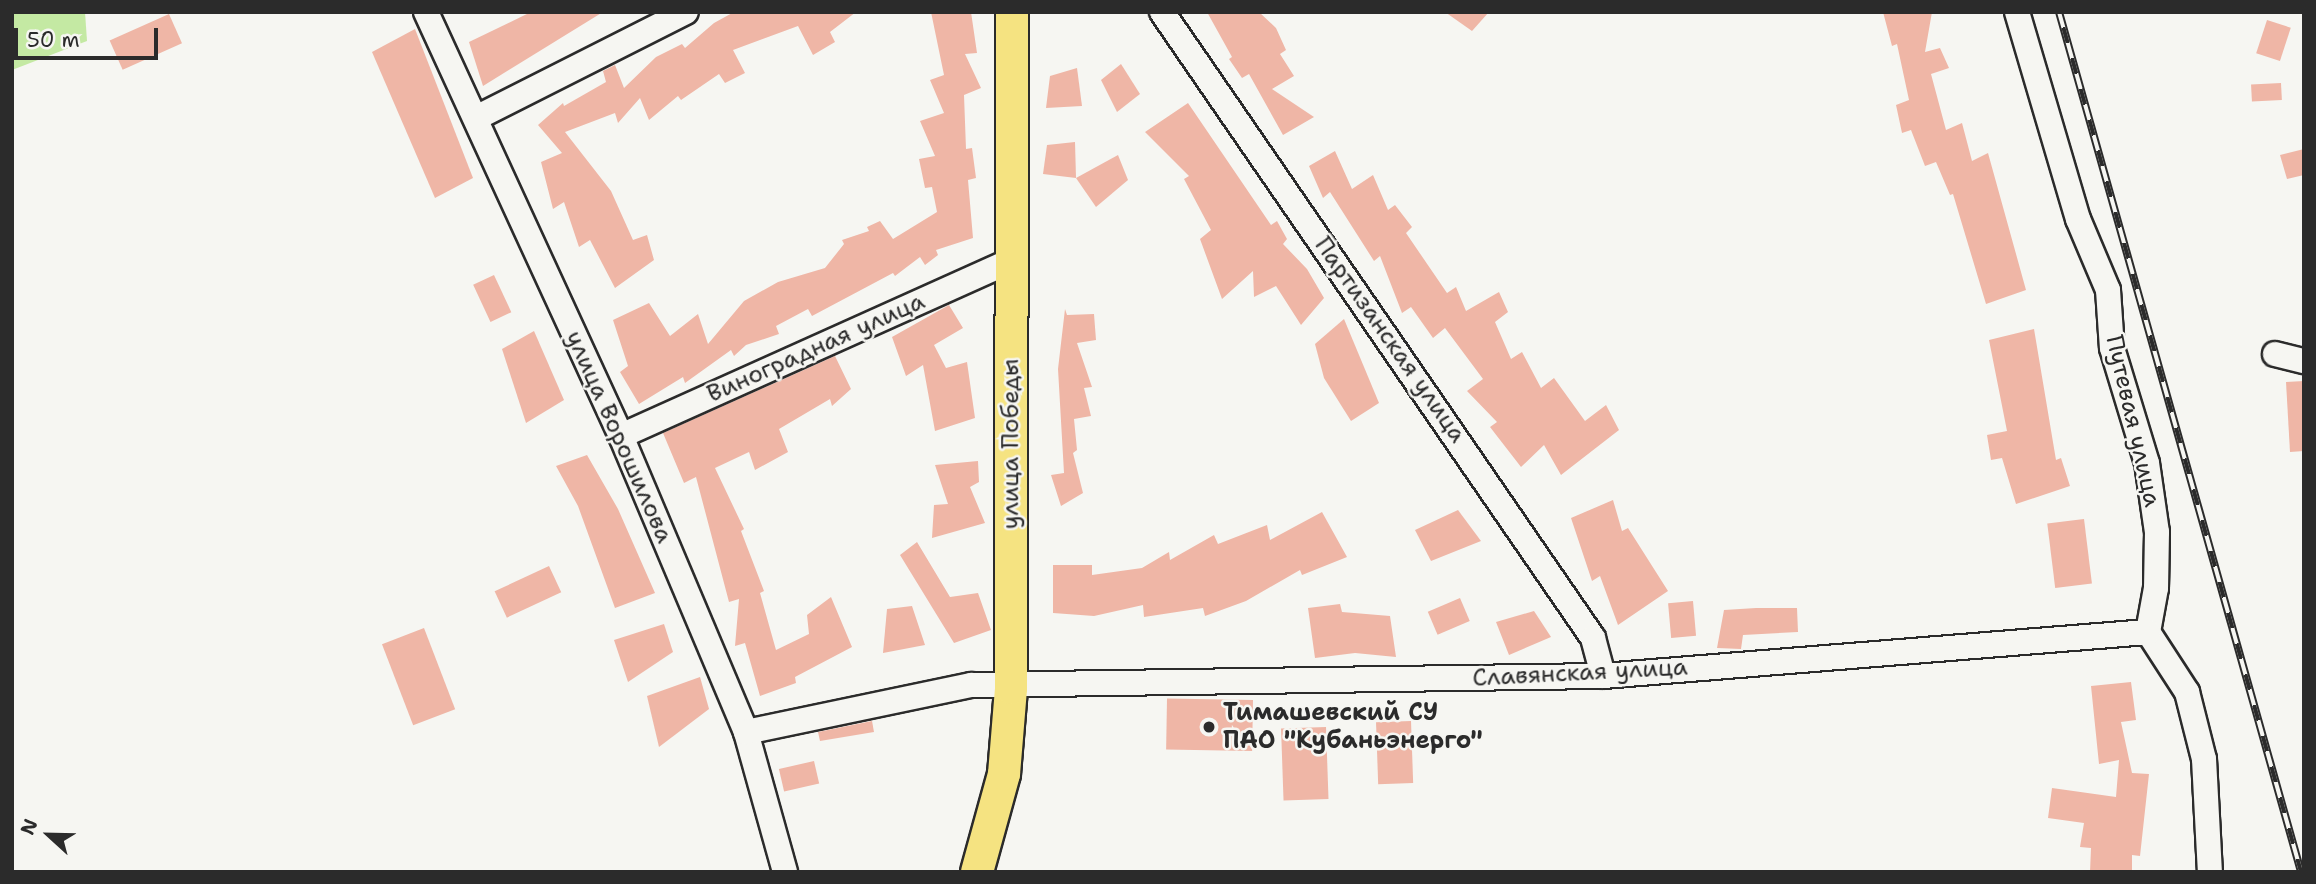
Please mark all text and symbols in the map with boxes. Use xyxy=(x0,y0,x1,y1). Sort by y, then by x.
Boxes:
scale bar xyxy=(18,14,161,58)
text: 50 m xyxy=(27,26,80,54)
street label: Партизанская улица xyxy=(1308,232,1472,448)
street label: Виноградная улица xyxy=(703,287,929,409)
street label: улица Ворошилова xyxy=(559,326,679,548)
street label: Путевая улица xyxy=(2099,332,2167,510)
street label: улица Победы xyxy=(997,359,1025,529)
street label: Славянская улица xyxy=(1472,653,1688,693)
place label: Тимашевский СУ ПАО "Кубаньэнерго" xyxy=(1223,699,1483,755)
marker: Тимашевский СУ ПАО "Кубаньэнерго" xyxy=(1201,719,1217,735)
north arrow xyxy=(14,800,84,870)
text: N xyxy=(15,815,43,839)

